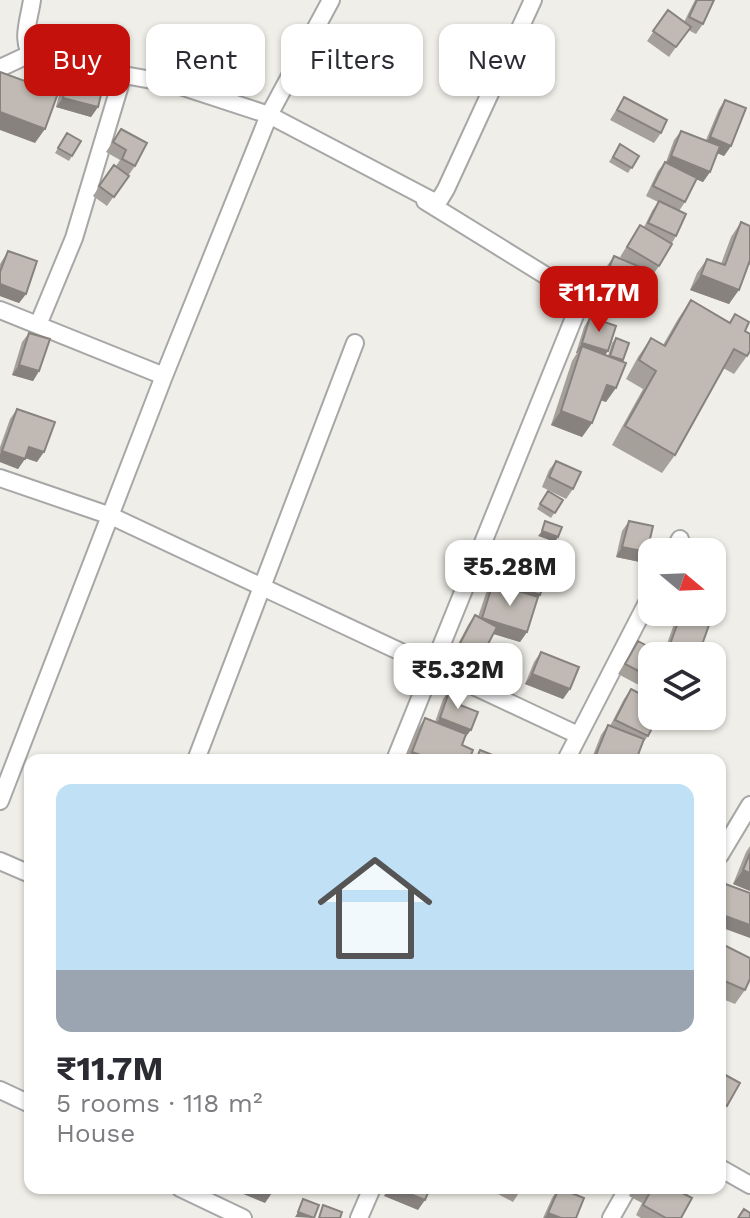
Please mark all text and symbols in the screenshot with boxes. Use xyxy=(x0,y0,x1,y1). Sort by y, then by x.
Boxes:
chip: Buy xyxy=(24,24,130,96)
chip: Rent xyxy=(146,24,265,96)
chip: Filters xyxy=(281,24,423,96)
chip: New xyxy=(439,24,555,96)
pin: ₹11.7M xyxy=(534,266,664,334)
text: ₹11.7M xyxy=(558,277,640,307)
north arrow xyxy=(638,538,726,626)
map controls xyxy=(638,538,726,730)
pin: ₹5.28M xyxy=(445,540,575,608)
text: ₹5.28M xyxy=(463,551,557,581)
button: layers xyxy=(638,642,726,730)
pin: ₹5.32M xyxy=(393,643,523,711)
text: ₹5.32M xyxy=(412,654,504,684)
icon: home xyxy=(303,836,447,980)
text: ₹11.7M xyxy=(56,1048,163,1088)
text: 5 rooms · 118 m² xyxy=(56,1088,262,1118)
text: House xyxy=(56,1118,135,1148)

